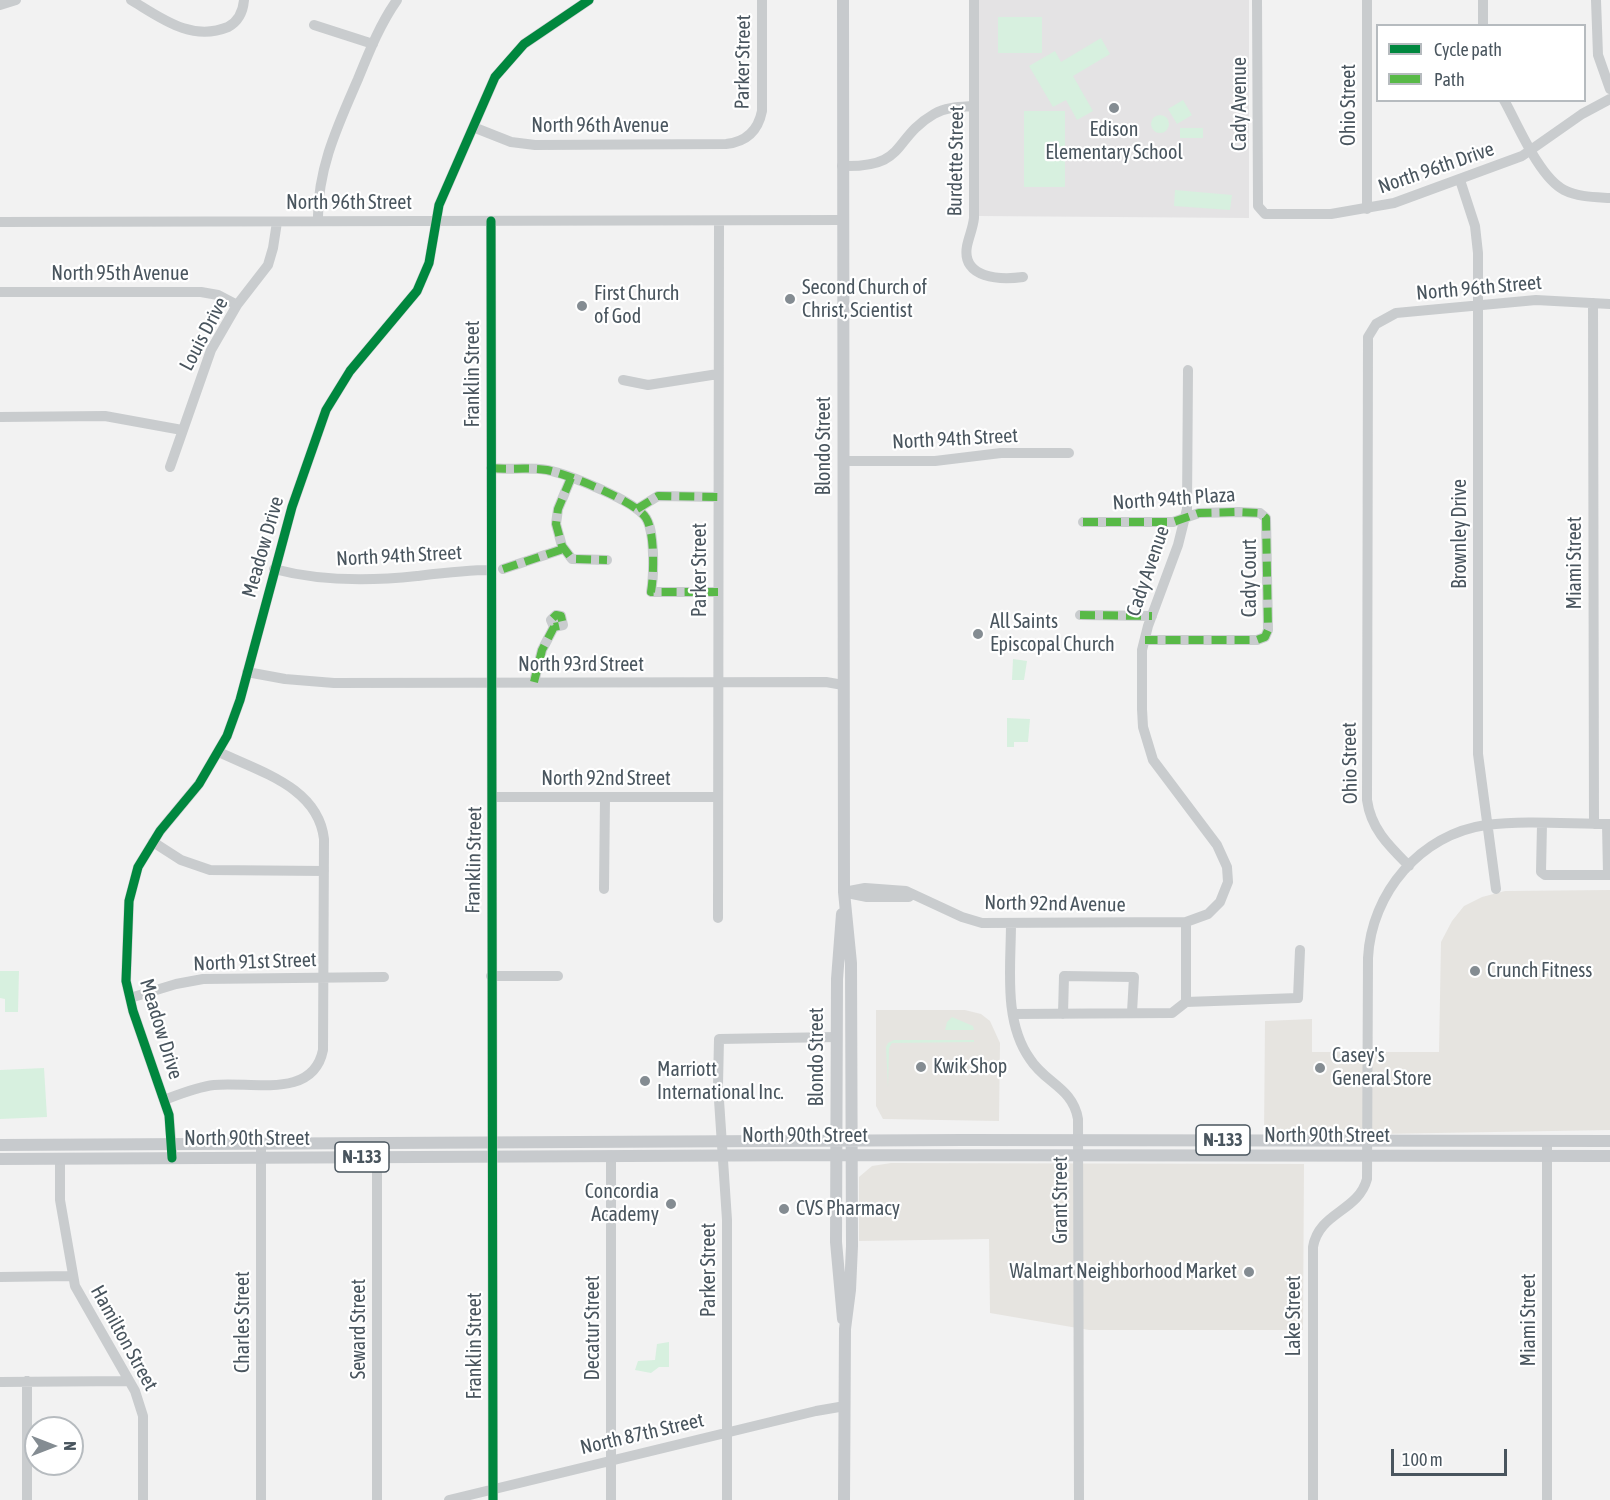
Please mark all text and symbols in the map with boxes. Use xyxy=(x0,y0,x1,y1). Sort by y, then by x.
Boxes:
street label: Parker Street xyxy=(730,14,756,110)
legend xyxy=(1376,24,1586,102)
text: Cycle path xyxy=(1434,39,1502,60)
street label: Cady Avenue xyxy=(1228,57,1252,151)
street label: Ohio Street xyxy=(1337,64,1361,146)
text: Path xyxy=(1434,69,1465,90)
marker: Edison Elementary School xyxy=(1107,101,1121,115)
street label: Burdette Street xyxy=(943,105,969,217)
street label: North 96th Avenue xyxy=(531,114,669,138)
place label: Edison Elementary School xyxy=(1045,118,1183,165)
street label: North 96th Drive xyxy=(1375,137,1497,199)
street label: North 96th Street xyxy=(286,191,412,215)
street label: North 95th Avenue xyxy=(51,262,189,286)
street label: North 96th Street xyxy=(1415,271,1543,305)
place label: Second Church of Christ, Scientist xyxy=(802,276,927,323)
place label: First Church of God xyxy=(594,282,679,329)
marker: Second Church of Christ, Scientist xyxy=(783,292,797,306)
street label: Louis Drive xyxy=(175,293,233,375)
marker: First Church of God xyxy=(575,299,589,313)
street label: Franklin Street xyxy=(461,320,485,428)
street label: Blondo Street xyxy=(812,396,836,496)
street label: North 94th Street xyxy=(891,424,1019,454)
street label: Brownley Drive xyxy=(1448,479,1472,589)
street label: North 94th Plaza xyxy=(1112,483,1236,515)
street label: Meadow Drive xyxy=(237,494,289,600)
street label: Miami Street xyxy=(1563,517,1587,609)
street label: Parker Street xyxy=(688,523,712,617)
street label: Cady Avenue xyxy=(1121,523,1175,619)
street label: Cady Court xyxy=(1238,539,1262,617)
street label: North 94th Street xyxy=(335,541,463,571)
place label: All Saints Episcopal Church xyxy=(990,610,1115,657)
marker: All Saints Episcopal Church xyxy=(971,627,985,641)
street label: North 93rd Street xyxy=(518,653,644,677)
street label: Ohio Street xyxy=(1337,722,1363,804)
street label: North 92nd Street xyxy=(541,767,671,791)
street label: Franklin Street xyxy=(461,806,487,914)
street label: North 92nd Avenue xyxy=(984,891,1126,917)
street label: North 91st Street xyxy=(193,948,317,976)
place label: Crunch Fitness xyxy=(1487,959,1592,983)
marker: Crunch Fitness xyxy=(1468,964,1482,978)
street label: Meadow Drive xyxy=(134,976,188,1082)
street label: Blondo Street xyxy=(805,1007,829,1107)
place label: Casey's General Store xyxy=(1332,1044,1432,1091)
place label: Kwik Shop xyxy=(933,1055,1007,1079)
place label: Marriott International Inc. xyxy=(657,1058,784,1105)
marker: Kwik Shop xyxy=(914,1060,928,1074)
marker: Casey's General Store xyxy=(1313,1061,1327,1075)
marker: Marriott International Inc. xyxy=(638,1074,652,1088)
street label: North 90th Street xyxy=(742,1124,868,1148)
street label: North 90th Street xyxy=(1264,1124,1390,1148)
road number: N-133 xyxy=(1196,1125,1250,1155)
street label: North 90th Street xyxy=(184,1127,310,1151)
road number: N-133 xyxy=(335,1142,389,1172)
street label: Grant Street xyxy=(1049,1156,1073,1244)
place label: Concordia Academy xyxy=(585,1180,659,1227)
marker: Concordia Academy xyxy=(664,1197,678,1211)
place label: CVS Pharmacy xyxy=(796,1197,900,1221)
marker: CVS Pharmacy xyxy=(777,1202,791,1216)
street label: Parker Street xyxy=(697,1223,721,1317)
place label: Walmart Neighborhood Market xyxy=(1009,1260,1237,1284)
marker: Walmart Neighborhood Market xyxy=(1242,1265,1256,1279)
street label: Charles Street xyxy=(231,1271,255,1373)
street label: Miami Street xyxy=(1517,1274,1541,1366)
street label: Lake Street xyxy=(1282,1275,1306,1357)
street label: Decatur Street xyxy=(581,1276,605,1380)
street label: Seward Street xyxy=(347,1279,371,1379)
street label: Hamilton Street xyxy=(85,1281,163,1395)
street label: Franklin Street xyxy=(463,1292,487,1400)
street label: North 87th Street xyxy=(578,1408,706,1460)
north arrow xyxy=(24,1416,84,1476)
scale bar xyxy=(1394,1437,1510,1475)
text: N xyxy=(61,1441,79,1451)
text: 100 m xyxy=(1402,1449,1443,1470)

